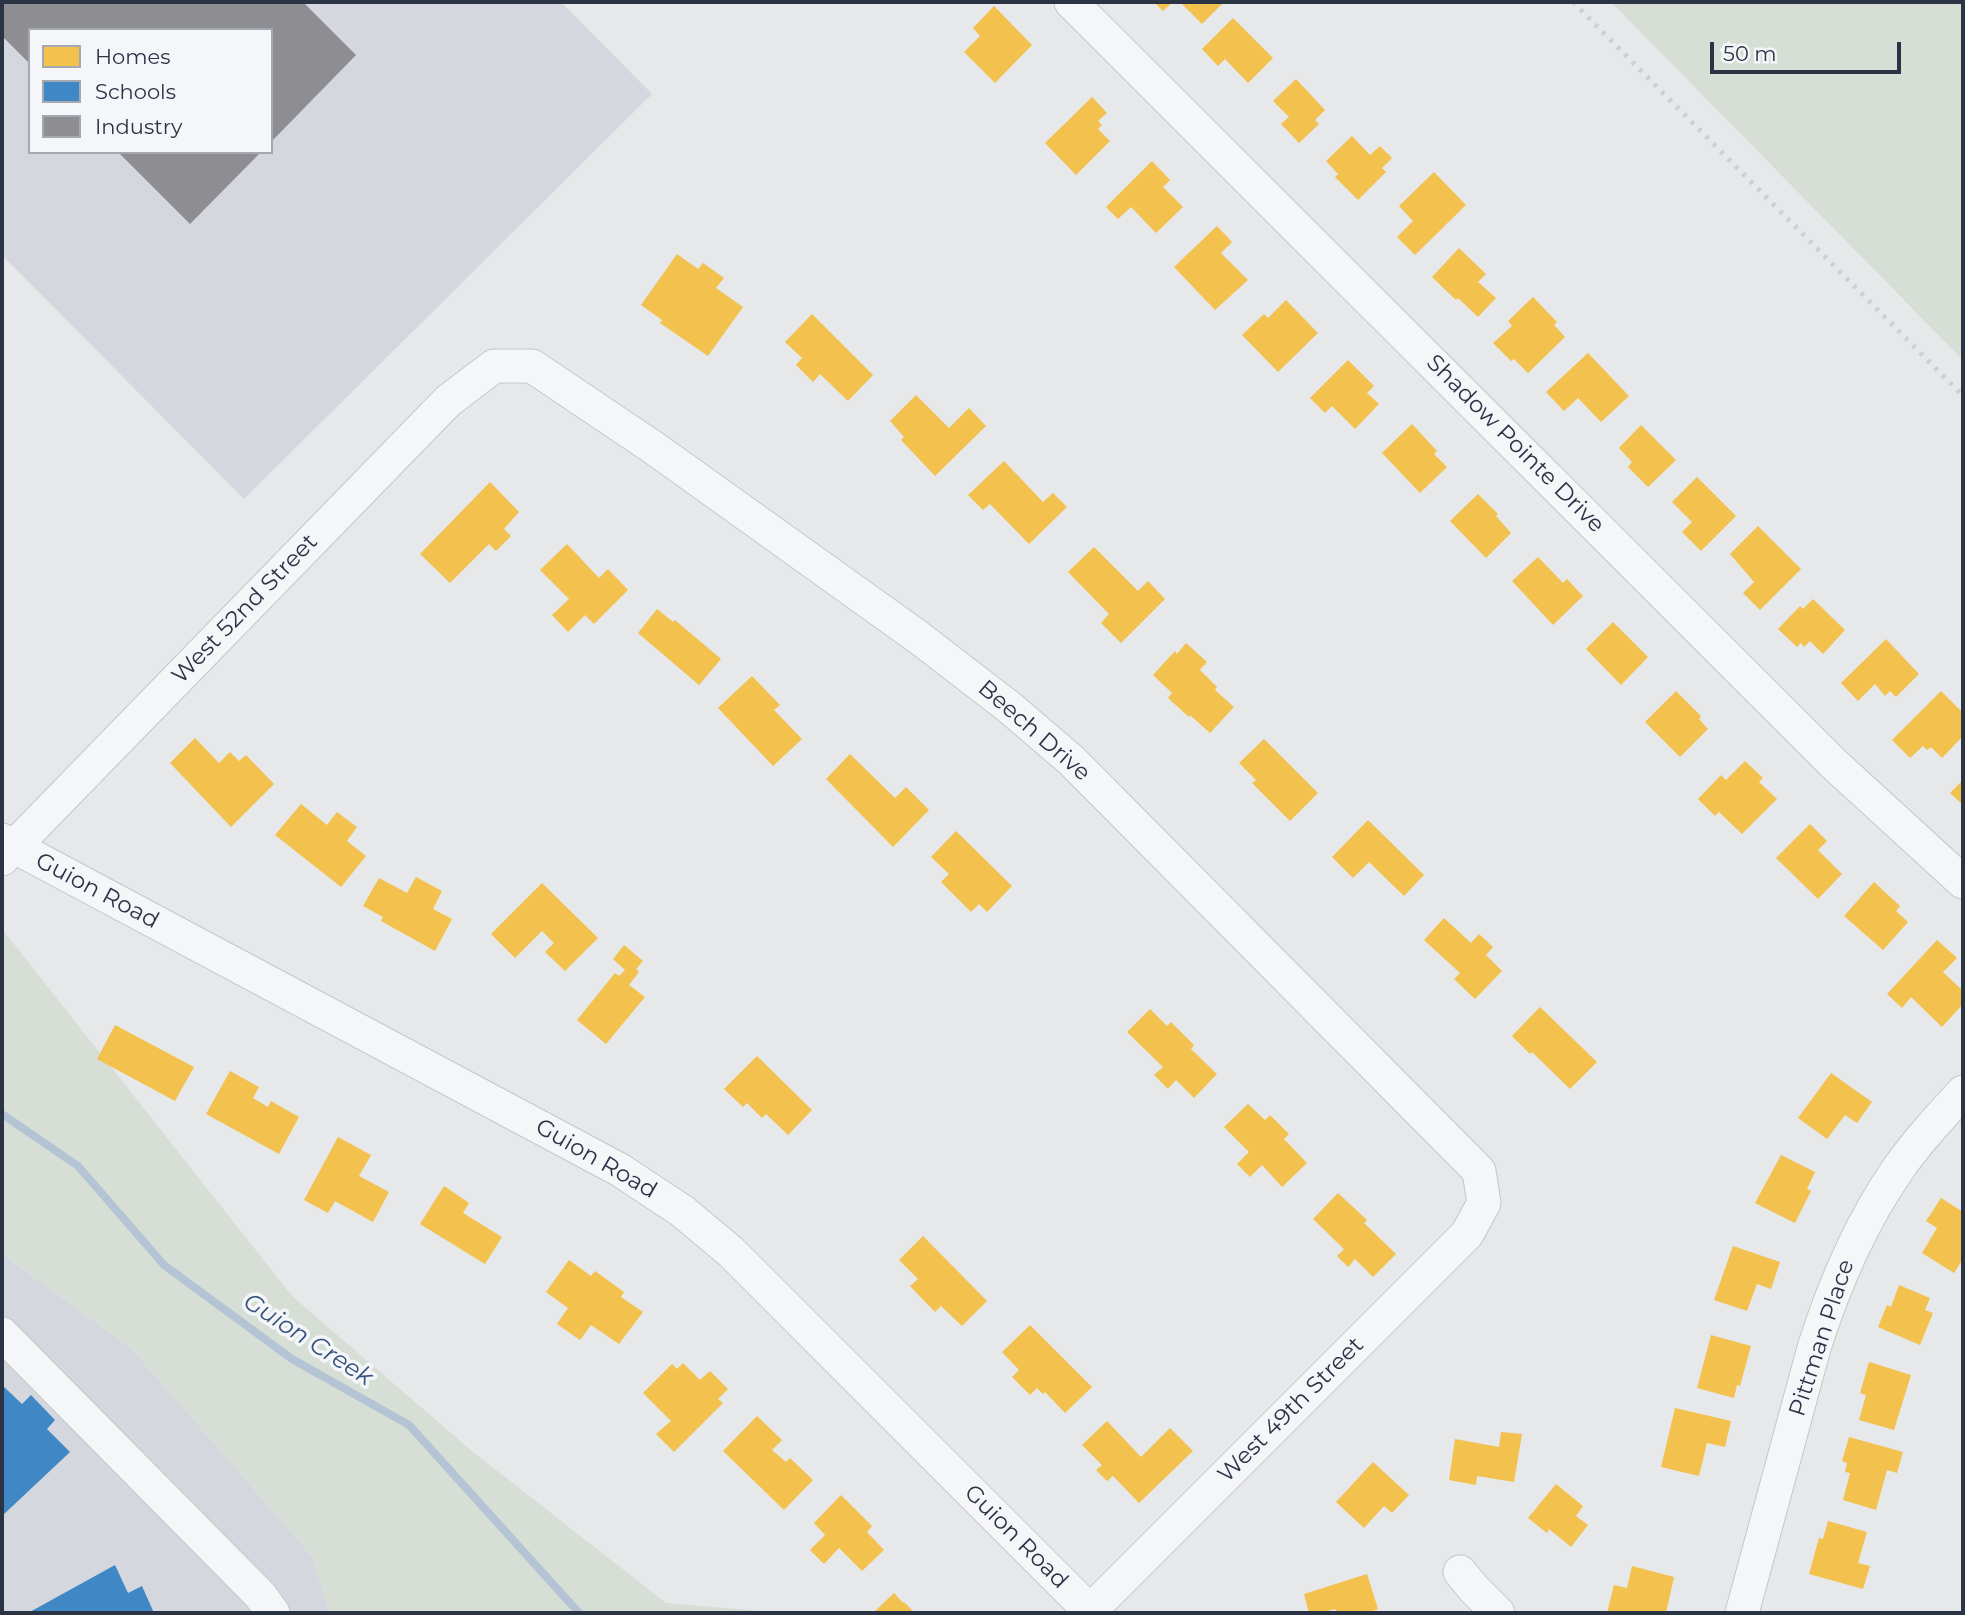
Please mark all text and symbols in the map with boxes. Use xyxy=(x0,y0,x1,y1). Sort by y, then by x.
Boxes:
legend xyxy=(28,28,273,154)
scale bar xyxy=(1713,28,1904,72)
text: 50 m xyxy=(1723,41,1777,66)
text: Homes xyxy=(95,44,170,69)
text: Schools xyxy=(95,79,176,104)
text: Industry xyxy=(95,114,182,139)
street label: Shadow Pointe Drive xyxy=(1420,349,1610,539)
street label: West 52nd Street xyxy=(166,528,324,690)
street label: Beech Drive xyxy=(972,675,1096,787)
street label: Guion Road xyxy=(31,847,163,935)
street label: Guion Road xyxy=(530,1113,662,1205)
street label: Pittman Place xyxy=(1784,1256,1860,1420)
water label: Guion Creek xyxy=(238,1287,378,1393)
street label: West 49th Street xyxy=(1212,1331,1370,1489)
street label: Guion Road xyxy=(958,1479,1074,1595)

